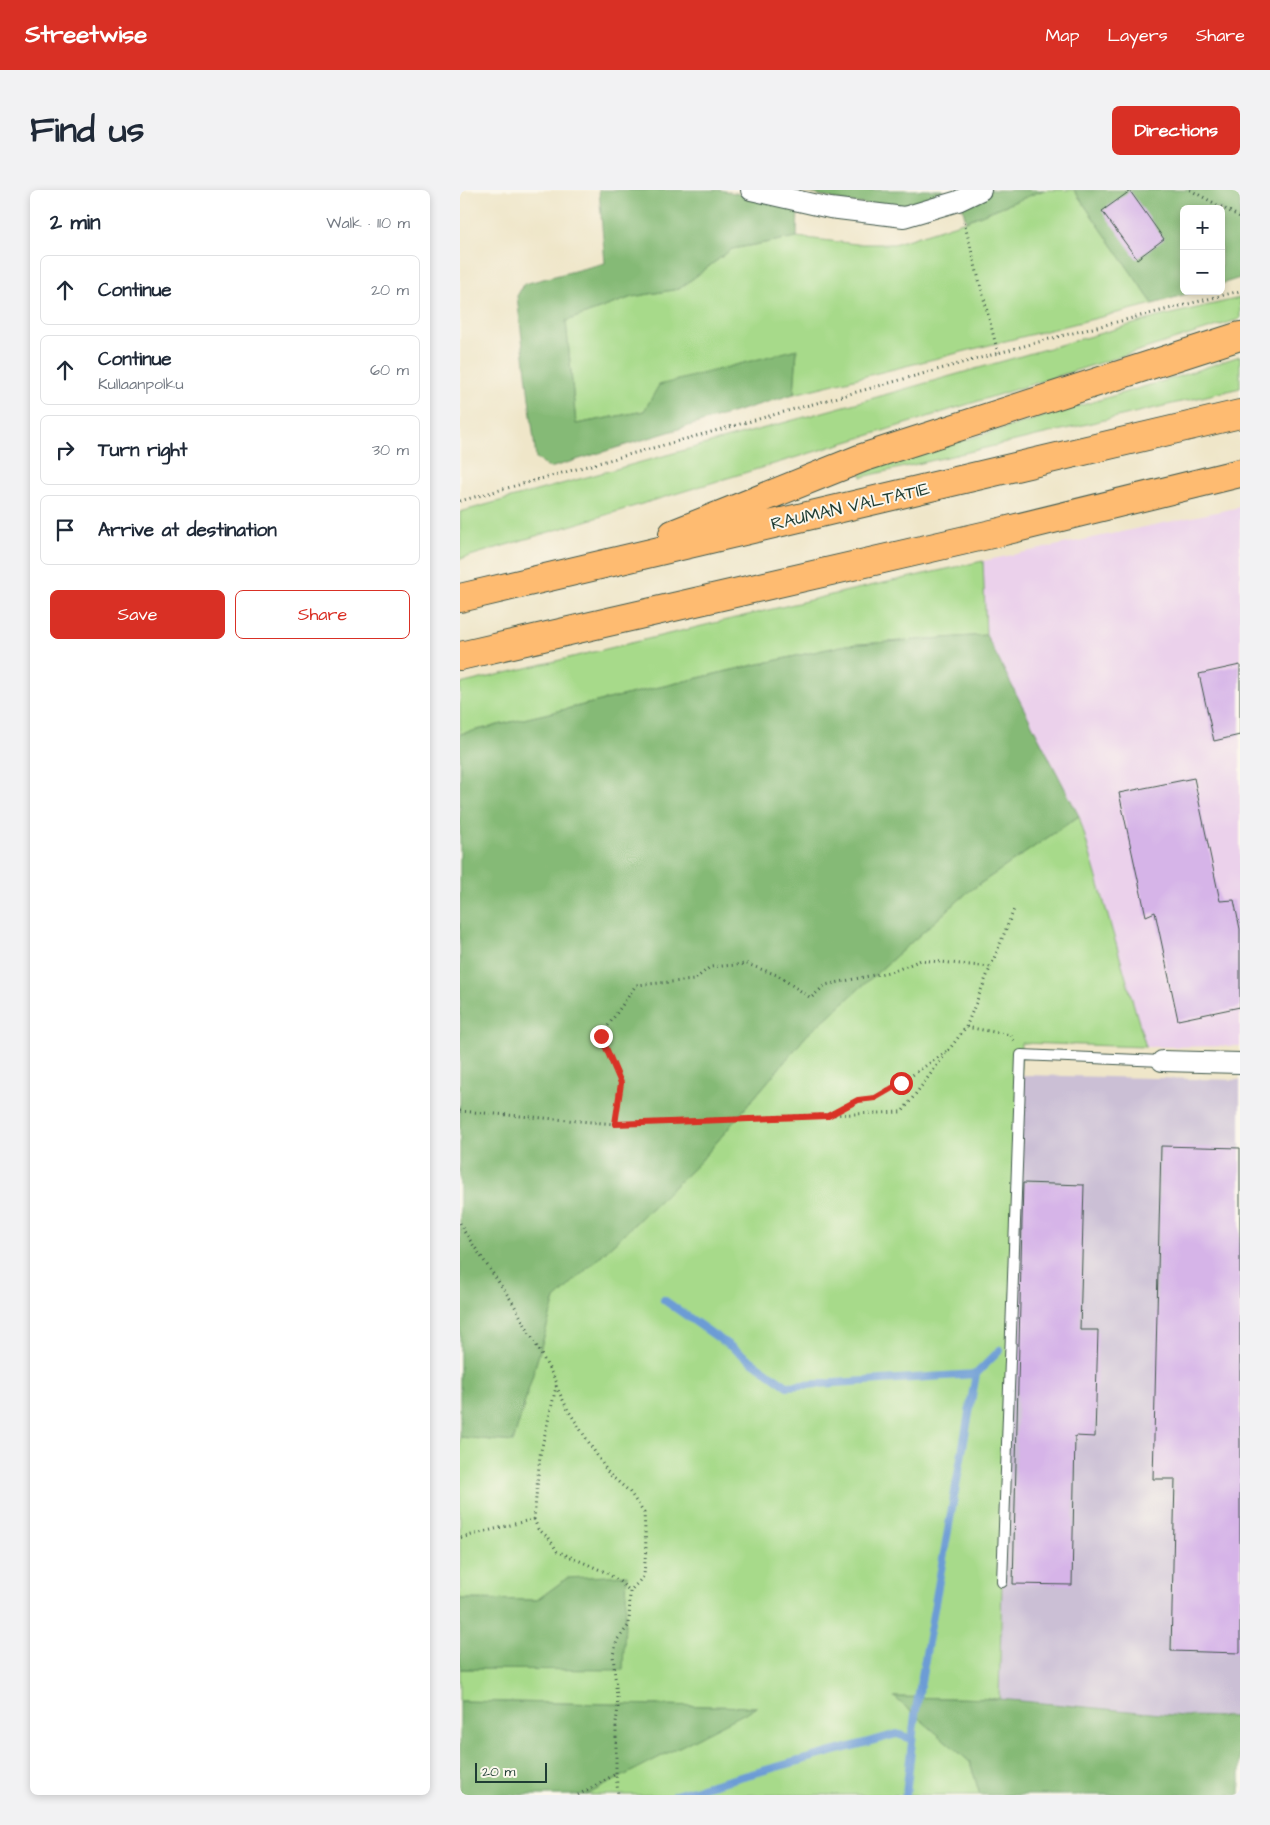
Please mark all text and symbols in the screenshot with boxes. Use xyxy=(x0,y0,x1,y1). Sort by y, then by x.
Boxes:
text: Streetwise xyxy=(25,18,147,52)
text: Map xyxy=(1045,23,1079,48)
text: Layers xyxy=(1107,23,1168,48)
text: Share xyxy=(1196,23,1245,48)
text: Find us xyxy=(30,106,144,155)
button: Directions xyxy=(1112,106,1240,155)
map controls xyxy=(1180,205,1225,295)
button: + xyxy=(1180,205,1225,250)
text: 2 min xyxy=(50,208,100,237)
text: Walk · 110 m xyxy=(326,212,410,234)
button: − xyxy=(1180,250,1225,295)
icon: ahead xyxy=(51,276,79,304)
text: Continue xyxy=(98,277,172,304)
text: 20 m xyxy=(371,279,409,301)
text: Continue xyxy=(98,346,172,373)
icon: ahead xyxy=(51,356,79,384)
text: 60 m xyxy=(370,359,409,381)
text: Kullaanpolku xyxy=(98,373,184,395)
icon: right xyxy=(51,436,79,464)
text: Turn right xyxy=(98,437,187,464)
text: 30 m xyxy=(372,439,409,461)
street label: RAUMAN VALTATIE xyxy=(768,476,932,537)
icon: arrive xyxy=(51,516,79,544)
text: Arrive at destination xyxy=(98,517,277,544)
button: Save xyxy=(50,590,225,639)
button: Share xyxy=(235,590,410,639)
route end xyxy=(590,1025,613,1048)
route start xyxy=(890,1072,913,1095)
scale bar xyxy=(475,1760,548,1783)
text: 20 m xyxy=(482,1762,515,1782)

